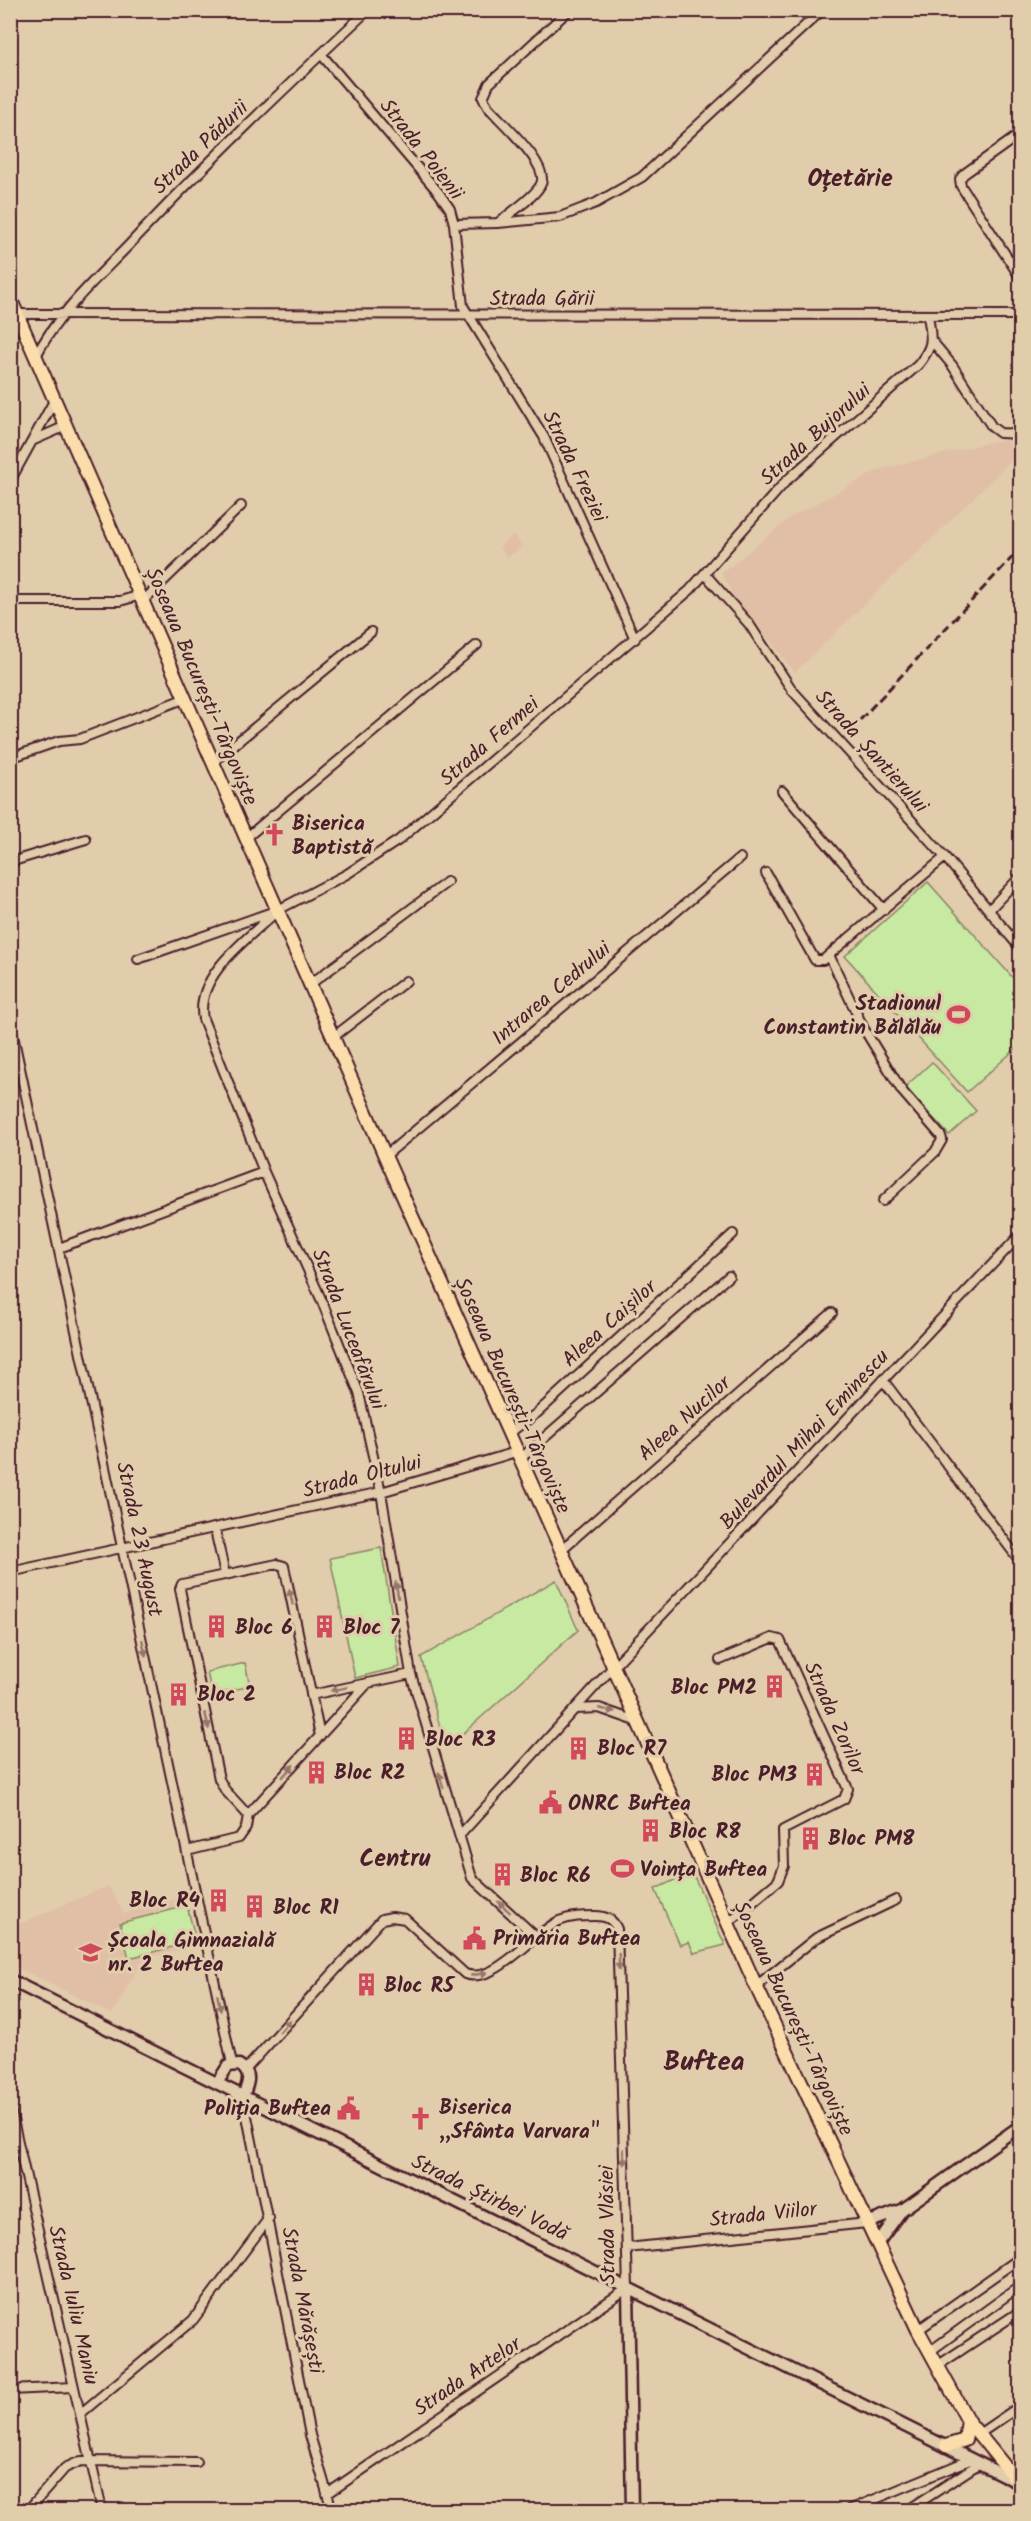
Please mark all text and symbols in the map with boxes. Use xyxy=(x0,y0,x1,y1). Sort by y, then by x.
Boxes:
street label: Strada Poienii xyxy=(370,92,472,209)
street label: Strada Pădurii xyxy=(145,93,258,203)
district label: Oțetărie xyxy=(807,160,893,199)
street label: Strada Gării xyxy=(490,283,595,316)
street label: Strada Bujorului xyxy=(753,375,880,494)
street label: Strada Freziei xyxy=(532,405,615,529)
street label: Șoseaua București-Târgoviște xyxy=(135,562,266,812)
street label: Strada Șantierului xyxy=(806,683,936,822)
street label: Strada Fermei xyxy=(433,689,548,795)
place label: Biserica Baptistă xyxy=(292,808,374,865)
church icon: Biserica Baptistă xyxy=(261,822,287,848)
street label: Intrarea Cedrului xyxy=(485,934,620,1054)
place label: Stadionul Constantin Bălălău xyxy=(763,988,942,1045)
sports icon: Stadionul Constantin Bălălău xyxy=(946,1002,972,1028)
street label: Strada Luceafărului xyxy=(302,1244,394,1416)
street label: Șoseaua București-Târgoviște xyxy=(444,1272,579,1520)
street label: Aleea Caișilor xyxy=(555,1272,666,1376)
street label: Bulevardul Mihai Eminescu xyxy=(712,1342,898,1538)
street label: Aleea Nucilor xyxy=(631,1368,740,1470)
street label: Strada Oltului xyxy=(300,1447,426,1508)
street label: Strada 23 August xyxy=(106,1459,171,1621)
one-way arrow xyxy=(392,1580,401,1599)
one-way arrow xyxy=(286,1587,295,1606)
place label: Bloc 6 xyxy=(235,1612,293,1645)
place label: Bloc 7 xyxy=(343,1612,401,1645)
building icon: Bloc 6 xyxy=(204,1614,230,1640)
building icon: Bloc 7 xyxy=(312,1614,338,1640)
one-way arrow xyxy=(140,1638,149,1657)
street label: Strada Zorilor xyxy=(794,1657,874,1782)
place label: Bloc PM2 xyxy=(671,1672,757,1705)
building icon: Bloc PM2 xyxy=(762,1674,788,1700)
place label: Bloc 2 xyxy=(197,1679,256,1712)
building icon: Bloc 2 xyxy=(166,1681,192,1707)
one-way arrow xyxy=(330,1685,349,1694)
one-way arrow xyxy=(598,1706,617,1715)
one-way arrow xyxy=(203,1712,212,1731)
place label: Bloc R3 xyxy=(425,1724,496,1757)
building icon: Bloc R3 xyxy=(394,1726,420,1752)
place label: Bloc R7 xyxy=(597,1733,667,1766)
building icon: Bloc R7 xyxy=(566,1735,592,1761)
place label: Bloc R2 xyxy=(334,1757,405,1790)
building icon: Bloc R2 xyxy=(303,1759,329,1785)
place label: Bloc PM3 xyxy=(711,1759,798,1792)
building icon: Bloc PM3 xyxy=(802,1761,828,1787)
one-way arrow xyxy=(281,1764,295,1779)
one-way arrow xyxy=(436,1771,445,1789)
place label: ONRC Buftea xyxy=(568,1788,691,1821)
public building icon: ONRC Buftea xyxy=(537,1790,563,1816)
place label: Bloc R8 xyxy=(669,1816,741,1849)
building icon: Bloc R8 xyxy=(638,1818,664,1844)
place label: Bloc PM8 xyxy=(828,1823,915,1856)
building icon: Bloc PM8 xyxy=(797,1825,823,1851)
district label: Centru xyxy=(360,1840,431,1879)
place label: Voința Buftea xyxy=(640,1854,767,1887)
sports icon: Voința Buftea xyxy=(609,1856,635,1882)
place label: Bloc R6 xyxy=(520,1860,591,1893)
building icon: Bloc R6 xyxy=(489,1862,515,1888)
place label: Bloc R4 xyxy=(129,1885,201,1918)
building icon: Bloc R4 xyxy=(205,1887,231,1913)
place label: Bloc R1 xyxy=(273,1892,339,1925)
building icon: Bloc R1 xyxy=(242,1894,268,1920)
street label: Șoseaua București-Târgoviște xyxy=(723,1895,862,2142)
one-way arrow xyxy=(496,1900,511,1914)
place label: Primăria Buftea xyxy=(493,1923,641,1956)
place label: Școala Gimnazială nr. 2 Buftea xyxy=(108,1925,277,1982)
public building icon: Primăria Buftea xyxy=(462,1925,488,1951)
school or university icon: Școala Gimnazială nr. 2 Buftea xyxy=(77,1939,103,1965)
one-way arrow xyxy=(614,1952,624,1971)
one-way arrow xyxy=(470,1969,489,1978)
place label: Bloc R5 xyxy=(384,1970,456,2003)
building icon: Bloc R5 xyxy=(353,1972,379,1998)
one-way arrow xyxy=(214,1994,224,2012)
one-way arrow xyxy=(278,2018,292,2033)
district label: Buftea xyxy=(664,2041,744,2084)
place label: Biserica „Sfânta Varvara" xyxy=(439,2092,600,2149)
place label: Poliția Buftea xyxy=(204,2093,331,2126)
public building icon: Poliția Buftea xyxy=(336,2095,362,2121)
church icon: Biserica „Sfânta Varvara" xyxy=(408,2106,434,2132)
street label: Strada Știrbei Vodă xyxy=(405,2146,575,2252)
one-way arrow xyxy=(620,2147,629,2166)
street label: Strada Vlăsiei xyxy=(591,2164,626,2285)
street label: Strada Viilor xyxy=(708,2193,819,2238)
street label: Strada Iuliu Maniu xyxy=(38,2222,107,2388)
street label: Strada Mărășești xyxy=(271,2224,332,2377)
street label: Strada Artelor xyxy=(407,2328,529,2426)

